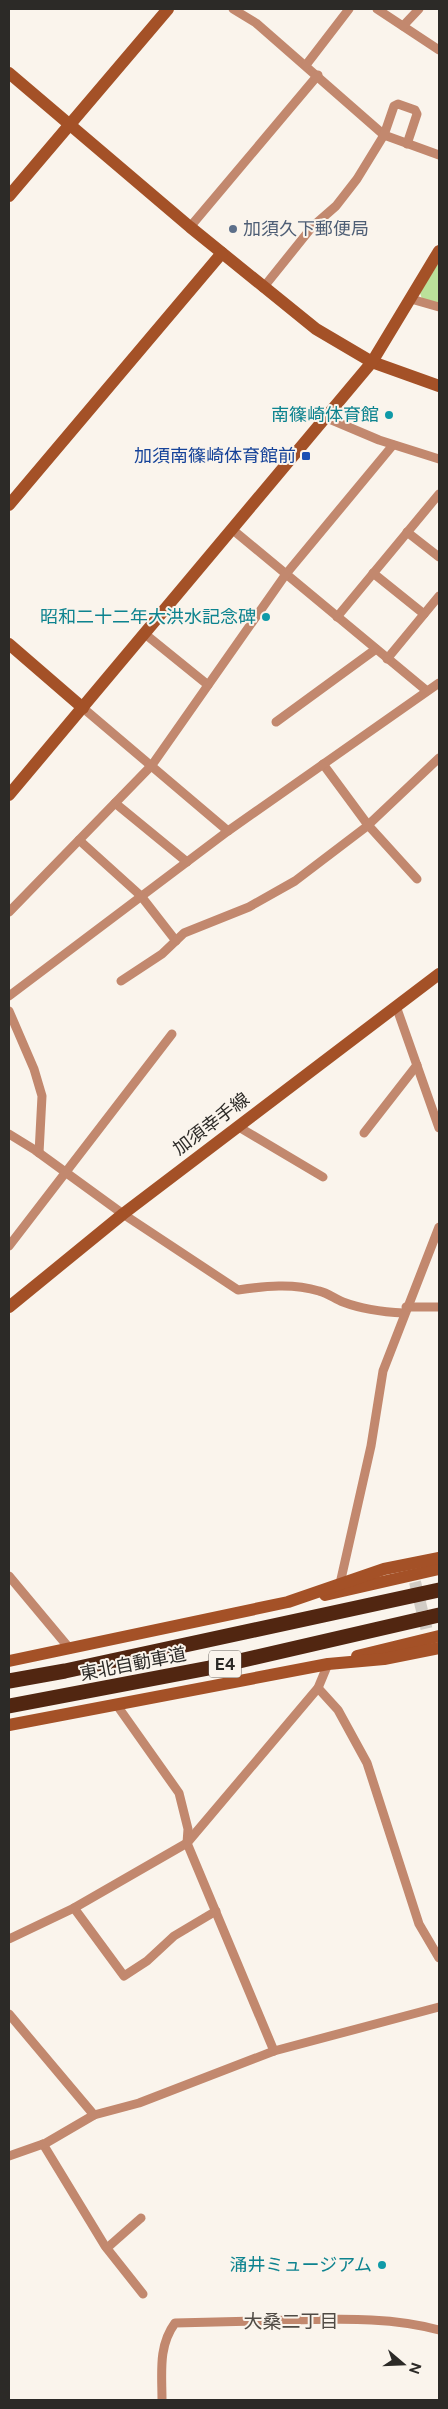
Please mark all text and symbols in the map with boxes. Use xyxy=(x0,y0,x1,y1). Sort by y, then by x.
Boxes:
place label: 加須久下郵便局 xyxy=(243,218,369,239)
marker: 加須久下郵便局 xyxy=(227,223,239,235)
place label: 南篠崎体育館 xyxy=(271,404,379,425)
marker: 南篠崎体育館 xyxy=(383,409,395,421)
place label: 加須南篠崎体育館前 xyxy=(134,445,296,466)
marker: 加須南篠崎体育館前 xyxy=(300,450,312,462)
place label: 昭和二十二年大洪水記念碑 xyxy=(40,606,256,627)
marker: 昭和二十二年大洪水記念碑 xyxy=(260,611,272,623)
street label: 加須幸手線 xyxy=(168,1088,253,1159)
street label: 東北自動車道 xyxy=(78,1643,188,1684)
road number: E4 xyxy=(209,1650,241,1678)
place label: 涌井ミュージアム xyxy=(230,2254,372,2275)
marker: 涌井ミュージアム xyxy=(376,2259,388,2271)
district label: 大桑二丁目 xyxy=(243,2310,339,2332)
north arrow xyxy=(378,2339,428,2389)
text: N xyxy=(406,2360,425,2376)

